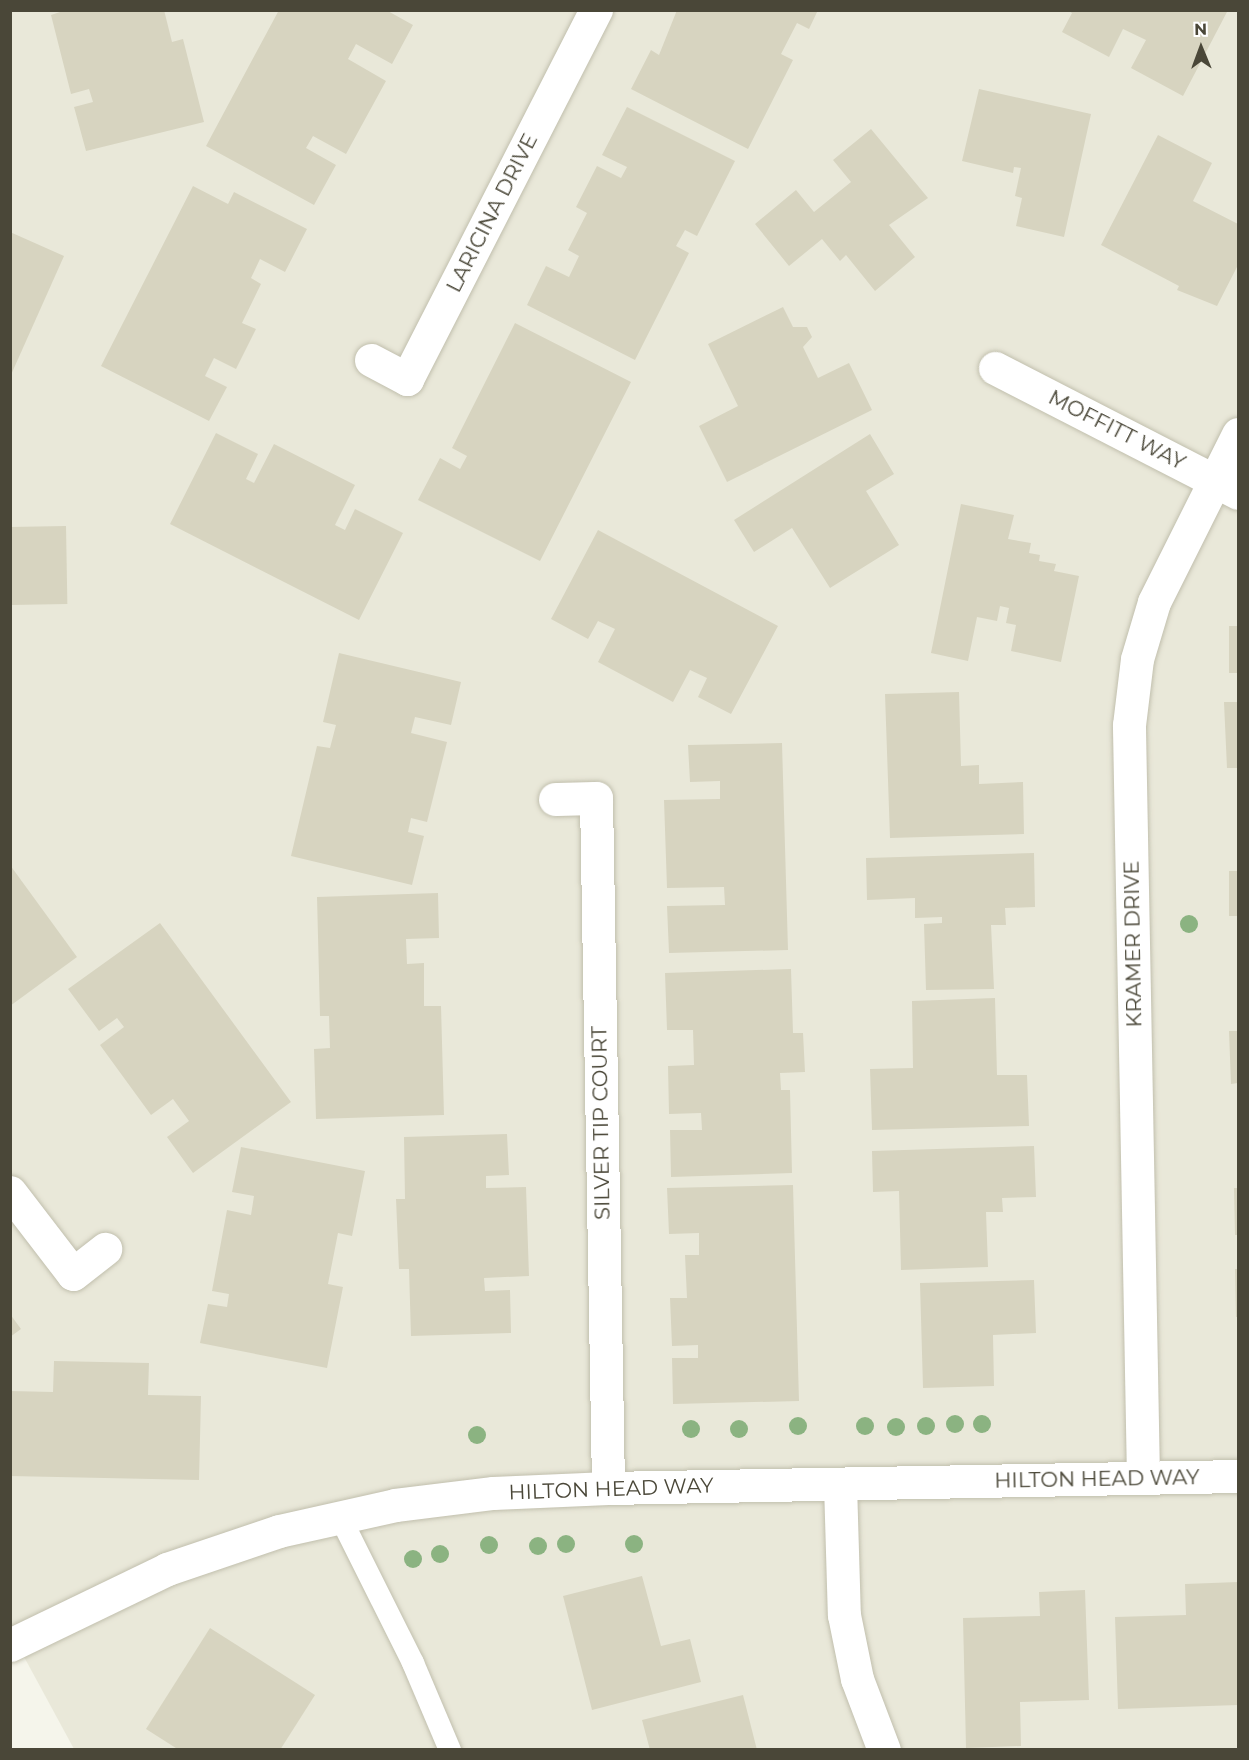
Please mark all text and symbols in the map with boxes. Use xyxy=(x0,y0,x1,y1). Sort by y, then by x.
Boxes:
north arrow xyxy=(1171,18,1231,78)
text: N xyxy=(1194,20,1207,39)
street label: LARICINA DRIVE xyxy=(441,129,543,297)
street label: MOFFITT WAY xyxy=(1044,385,1190,475)
street label: KRAMER DRIVE xyxy=(1119,860,1147,1028)
street label: SILVER TIP COURT xyxy=(587,1026,615,1220)
street label: HILTON HEAD WAY xyxy=(994,1465,1200,1493)
street label: HILTON HEAD WAY xyxy=(508,1473,714,1505)

